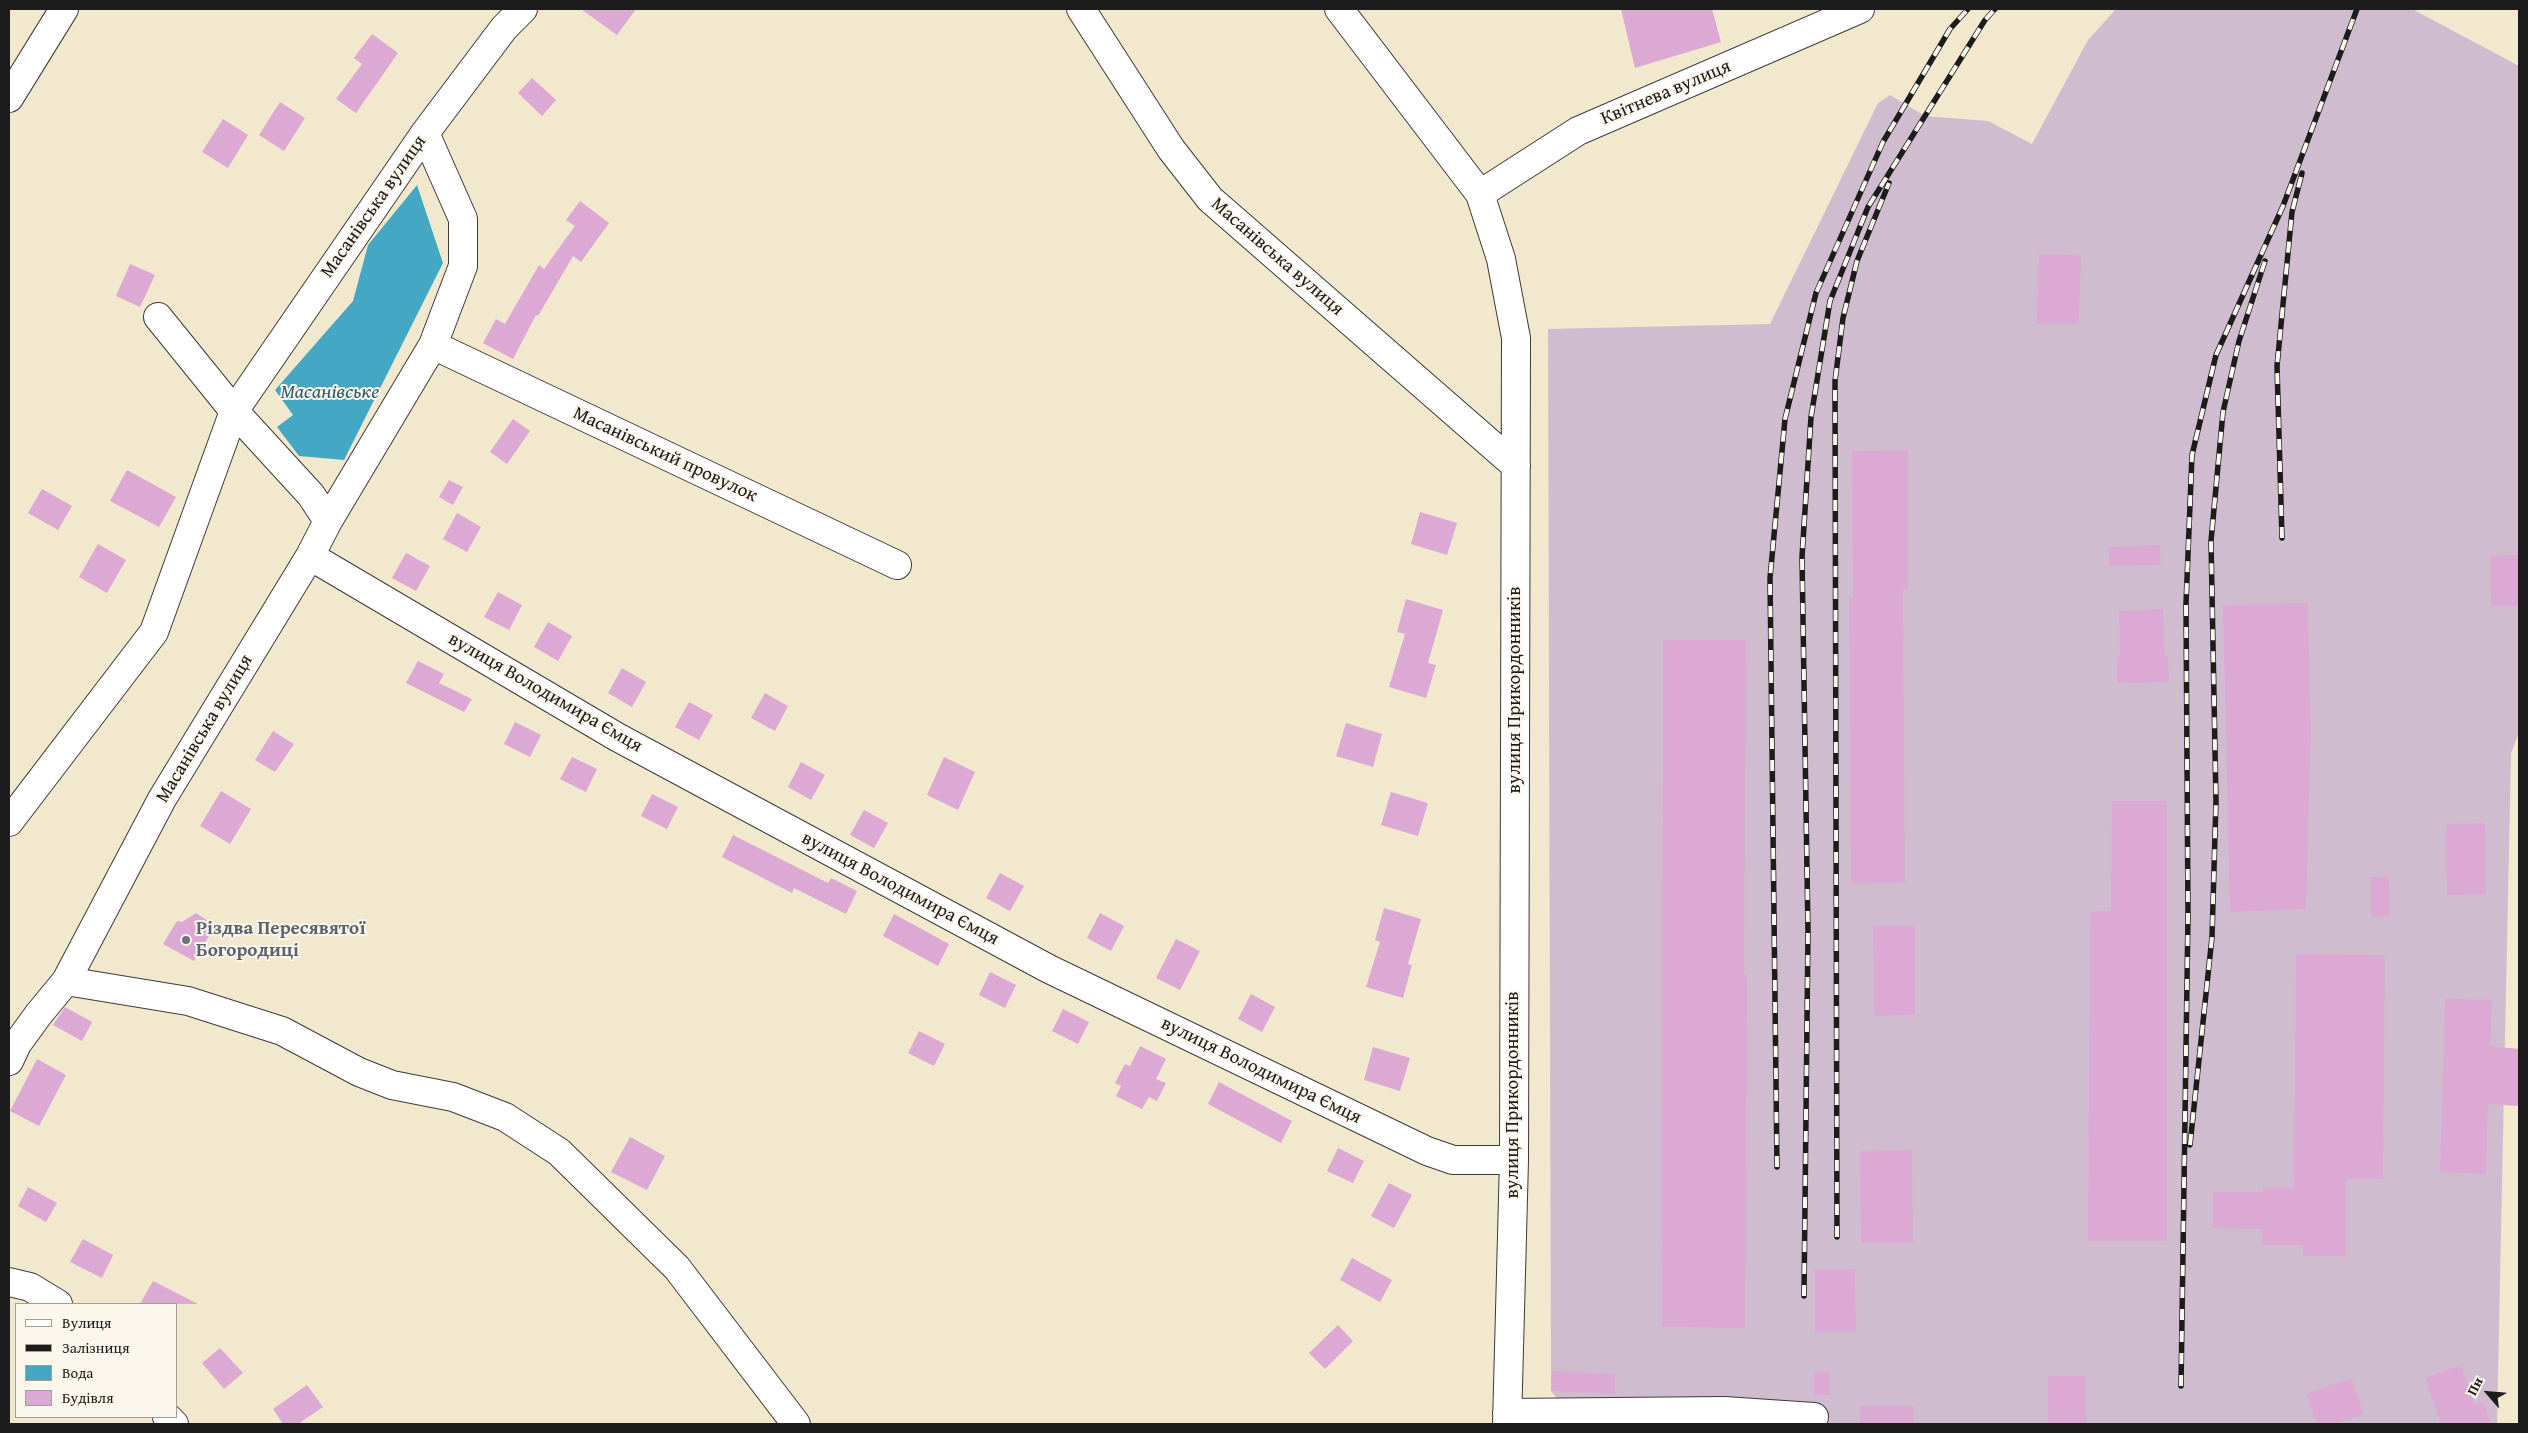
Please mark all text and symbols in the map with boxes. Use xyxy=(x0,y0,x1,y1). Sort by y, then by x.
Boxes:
street label: Квітнева вулиця xyxy=(1598,55,1734,131)
street label: Масанівська вулиця xyxy=(316,131,432,283)
street label: Масанівська вулиця xyxy=(1206,193,1348,321)
water label: Масанівське xyxy=(281,381,379,405)
street label: Масанівський провулок xyxy=(569,402,761,508)
street label: вулиця Прикордонників xyxy=(1504,587,1526,793)
street label: вулиця Володимира Ємця xyxy=(444,628,646,758)
street label: Масанівська вулиця xyxy=(152,651,258,807)
street label: вулиця Володимира Ємця xyxy=(797,827,1003,951)
place label: Різдва Пересявятої Богородиці xyxy=(196,918,366,962)
marker: Різдва Пересявятої Богородиці xyxy=(180,934,192,946)
street label: вулиця Прикордонників xyxy=(1502,992,1524,1198)
street label: вулиця Володимира Ємця xyxy=(1157,1012,1365,1130)
legend xyxy=(15,1303,178,1418)
text: Вулиця xyxy=(62,1312,111,1333)
text: Залізниця xyxy=(62,1337,130,1358)
text: Вода xyxy=(62,1362,93,1383)
north arrow xyxy=(2463,1368,2513,1418)
text: Пн xyxy=(2462,1374,2488,1399)
text: Будівля xyxy=(62,1387,114,1408)

